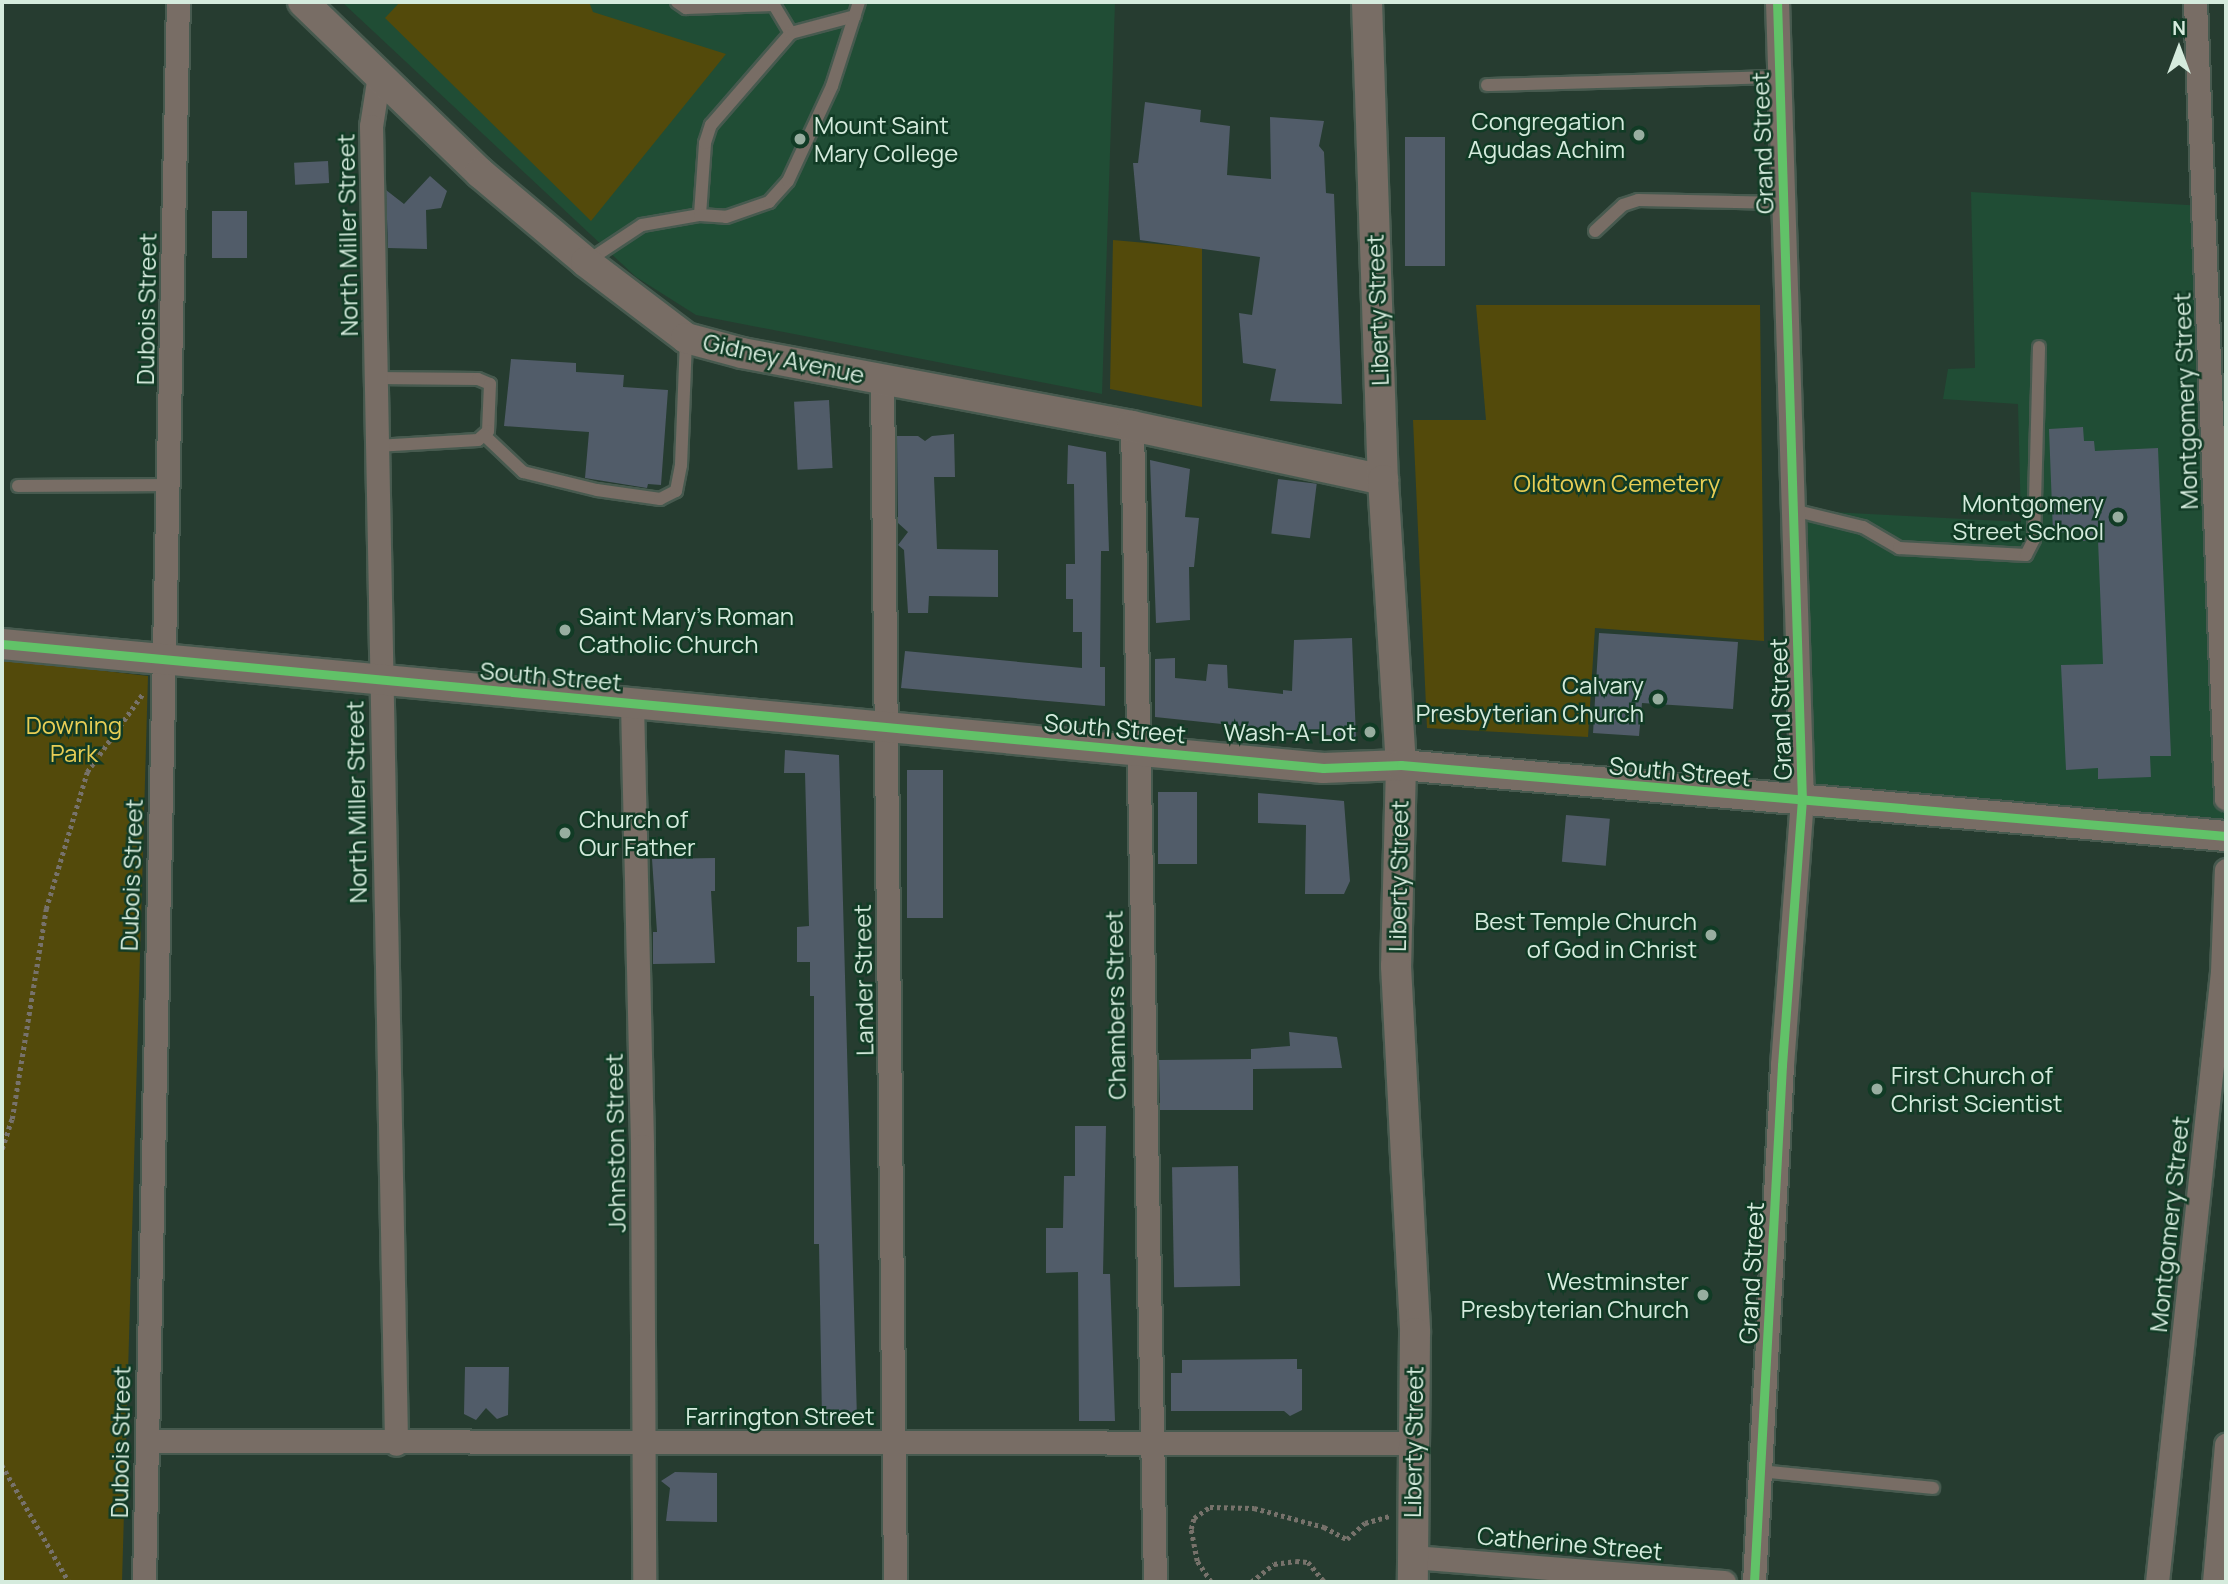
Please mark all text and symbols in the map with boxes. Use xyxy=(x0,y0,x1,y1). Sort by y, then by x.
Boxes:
north arrow xyxy=(2144,14,2214,84)
text: N xyxy=(2172,15,2186,41)
street label: Grand Street xyxy=(1745,71,1779,215)
place label: Congregation Agudas Achim xyxy=(1468,107,1625,163)
place label: Mount Saint Mary College xyxy=(814,111,958,167)
marker: Congregation Agudas Achim xyxy=(1631,127,1647,143)
marker: Mount Saint Mary College xyxy=(792,131,808,147)
street label: North Miller Street xyxy=(331,133,363,337)
street label: Dubois Street xyxy=(130,233,162,385)
street label: Liberty Street xyxy=(1360,234,1394,386)
street label: Montgomery Street xyxy=(2167,292,2203,510)
street label: Gidney Avenue xyxy=(701,327,867,389)
park label: Oldtown Cemetery xyxy=(1514,469,1720,497)
place label: Montgomery Street School xyxy=(1952,489,2104,545)
marker: Montgomery Street School xyxy=(2110,509,2126,525)
place label: Saint Mary's Roman Catholic Church xyxy=(579,602,794,658)
marker: Saint Mary's Roman Catholic Church xyxy=(557,622,573,638)
street label: Grand Street xyxy=(1763,637,1797,781)
street label: South Street xyxy=(479,655,623,697)
place label: Calvary Presbyterian Church xyxy=(1416,671,1644,727)
marker: Calvary Presbyterian Church xyxy=(1650,691,1666,707)
street label: North Miller Street xyxy=(340,700,372,904)
street label: South Street xyxy=(1043,707,1187,749)
park label: Downing Park xyxy=(26,711,122,767)
place label: Wash-A-Lot xyxy=(1223,718,1356,746)
marker: Wash-A-Lot xyxy=(1362,724,1378,740)
street label: South Street xyxy=(1608,750,1752,792)
street label: Dubois Street xyxy=(114,798,148,952)
street label: Liberty Street xyxy=(1382,800,1414,952)
place label: Church of Our Father xyxy=(579,805,696,861)
marker: Church of Our Father xyxy=(557,825,573,841)
street label: Lander Street xyxy=(847,904,879,1056)
place label: Best Temple Church of God in Christ xyxy=(1475,907,1697,963)
street label: Chambers Street xyxy=(1099,910,1131,1100)
marker: Best Temple Church of God in Christ xyxy=(1703,927,1719,943)
street label: Johnston Street xyxy=(599,1053,631,1233)
place label: First Church of Christ Scientist xyxy=(1891,1061,2062,1117)
marker: First Church of Christ Scientist xyxy=(1869,1081,1885,1097)
street label: Montgomery Street xyxy=(2143,1114,2195,1334)
street label: Grand Street xyxy=(1733,1201,1769,1345)
place label: Westminster Presbyterian Church xyxy=(1461,1267,1689,1323)
marker: Westminster Presbyterian Church xyxy=(1695,1287,1711,1303)
street label: Dubois Street xyxy=(104,1366,136,1518)
street label: Liberty Street xyxy=(1397,1366,1429,1518)
street label: Farrington Street xyxy=(685,1402,875,1430)
street label: Catherine Street xyxy=(1476,1521,1664,1565)

